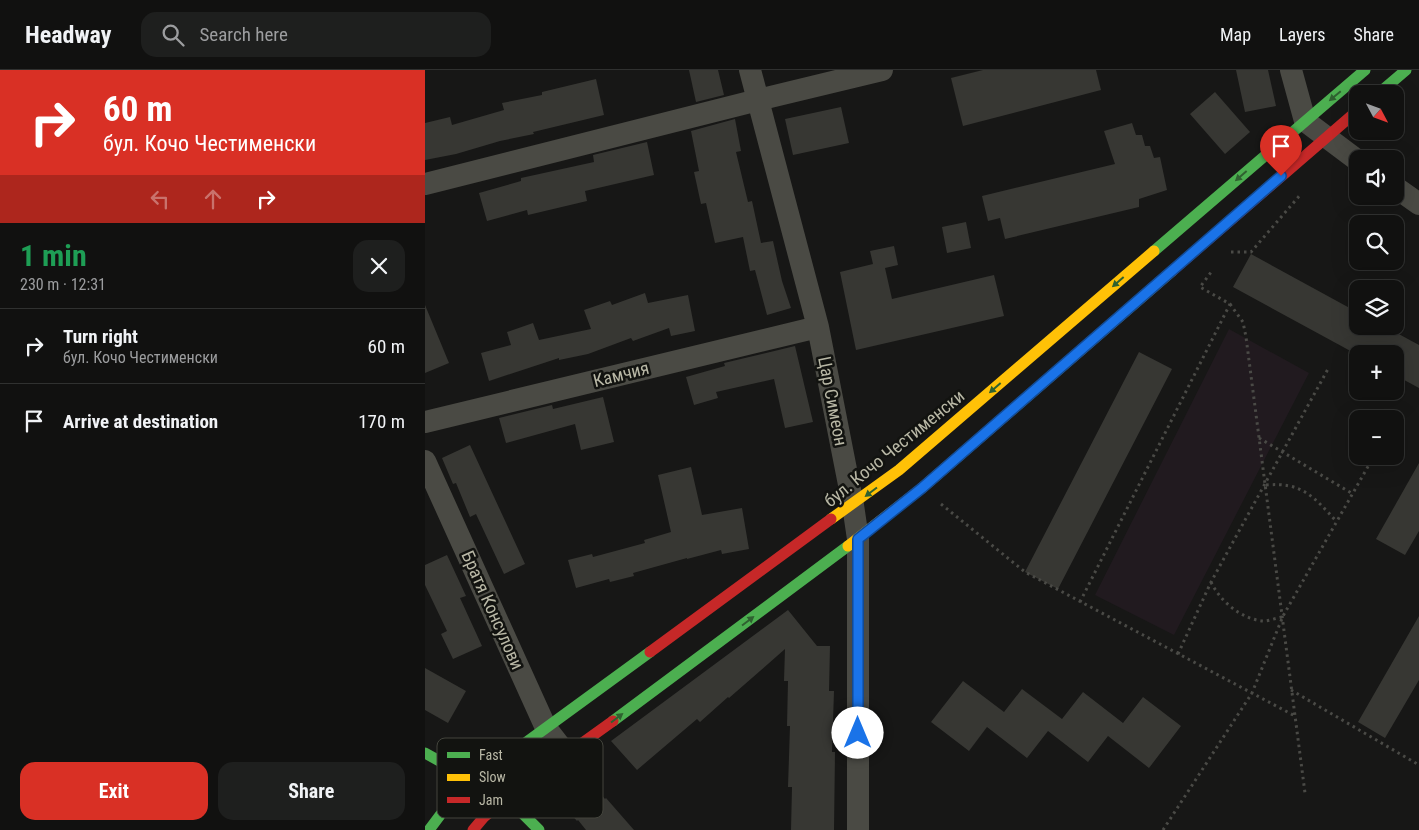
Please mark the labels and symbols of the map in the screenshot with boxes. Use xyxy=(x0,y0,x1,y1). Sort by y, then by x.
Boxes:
north arrow xyxy=(1349,85,1404,140)
one-way arrow xyxy=(1329,90,1342,101)
pin xyxy=(1260,125,1302,176)
one-way arrow xyxy=(1235,170,1248,181)
one-way arrow xyxy=(1112,276,1125,287)
street label: Цар Симеон xyxy=(814,354,852,448)
street label: Камчия xyxy=(591,357,651,391)
one-way arrow xyxy=(989,382,1001,393)
street label: бул. Кочо Честименски xyxy=(820,385,968,511)
one-way arrow xyxy=(864,487,877,497)
street label: Братя Консулови xyxy=(457,547,529,673)
one-way arrow xyxy=(741,616,755,626)
position arrow xyxy=(831,706,883,758)
one-way arrow xyxy=(610,713,624,723)
legend xyxy=(437,738,603,818)
text: Fast xyxy=(479,747,503,763)
text: Slow xyxy=(479,769,506,785)
text: Jam xyxy=(479,792,503,808)

